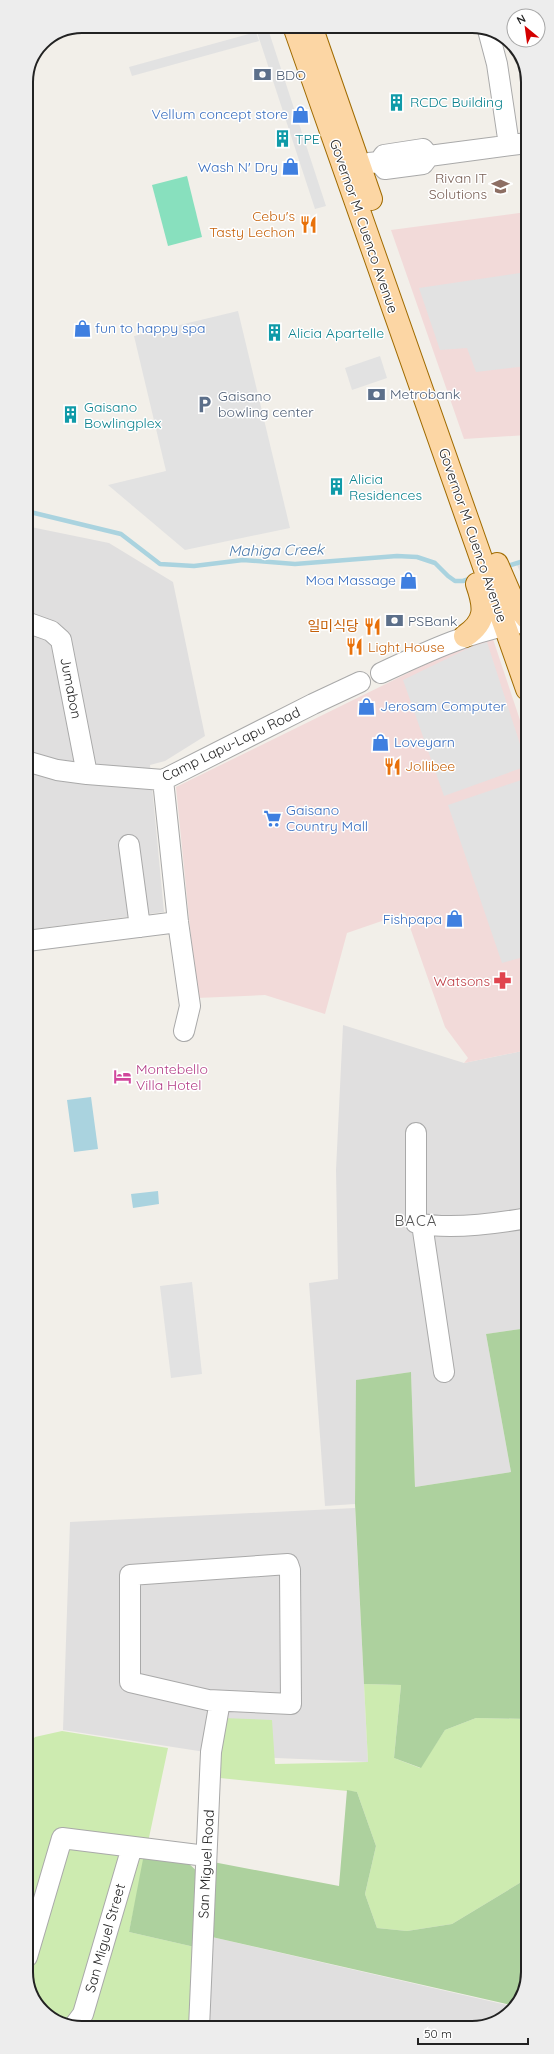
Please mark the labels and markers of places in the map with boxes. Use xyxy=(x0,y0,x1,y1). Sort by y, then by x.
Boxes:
bank icon: BDO xyxy=(253,65,273,85)
place label: BDO xyxy=(276,66,306,84)
building icon: RCDC Building xyxy=(387,92,407,112)
place label: RCDC Building xyxy=(410,93,503,111)
shop icon: Vellum concept store xyxy=(291,104,311,124)
place label: Vellum concept store xyxy=(151,105,288,123)
building icon: TPE xyxy=(272,129,292,149)
place label: TPE xyxy=(295,130,320,148)
shop icon: Wash N' Dry xyxy=(281,157,301,177)
place label: Wash N' Dry xyxy=(198,158,278,176)
place label: Rivan IT Solutions xyxy=(429,169,487,203)
school or university icon: Rivan IT Solutions xyxy=(490,176,510,196)
place label: Cebu's Tasty Lechon xyxy=(209,207,295,241)
restaurant icon: Cebu's Tasty Lechon xyxy=(298,214,318,234)
shop icon: fun to happy spa xyxy=(72,318,92,338)
place label: fun to happy spa xyxy=(95,319,206,337)
building icon: Alicia Apartelle xyxy=(265,323,285,343)
place label: Alicia Apartelle xyxy=(288,324,384,342)
bank icon: Metrobank xyxy=(367,384,387,404)
place label: Metrobank xyxy=(390,385,460,403)
place label: Gaisano bowling center xyxy=(218,387,314,421)
parking icon: Gaisano bowling center xyxy=(195,394,215,414)
place label: Gaisano Bowlingplex xyxy=(84,398,161,432)
building icon: Gaisano Bowlingplex xyxy=(61,405,81,425)
place label: Alicia Residences xyxy=(349,470,422,504)
building icon: Alicia Residences xyxy=(326,477,346,497)
shop icon: Moa Massage xyxy=(399,570,419,590)
place label: Moa Massage xyxy=(306,571,396,589)
bank icon: PSBank xyxy=(385,611,405,631)
place label: PSBank xyxy=(408,612,457,630)
restaurant icon: 일미식당 xyxy=(362,616,382,636)
place label: 일미식당 xyxy=(307,617,359,635)
restaurant icon: Light House xyxy=(345,637,365,657)
place label: Light House xyxy=(368,638,445,656)
shop icon: Jerosam Computer xyxy=(357,696,377,716)
place label: Jerosam Computer xyxy=(380,697,507,715)
shop icon: Loveyarn xyxy=(371,732,391,752)
place label: Loveyarn xyxy=(394,733,455,751)
restaurant icon: Jollibee xyxy=(382,756,402,776)
place label: Jollibee xyxy=(405,757,455,775)
place label: Gaisano Country Mall xyxy=(286,801,368,835)
supermarket icon: Gaisano Country Mall xyxy=(263,808,283,828)
shop icon: Fishpapa xyxy=(445,909,465,929)
place label: Fishpapa xyxy=(383,910,442,928)
pharmacy icon: Watsons xyxy=(493,971,513,991)
place label: Watsons xyxy=(433,972,490,990)
place label: Montebello Villa Hotel xyxy=(136,1060,208,1094)
hotel icon: Montebello Villa Hotel xyxy=(113,1067,133,1087)

